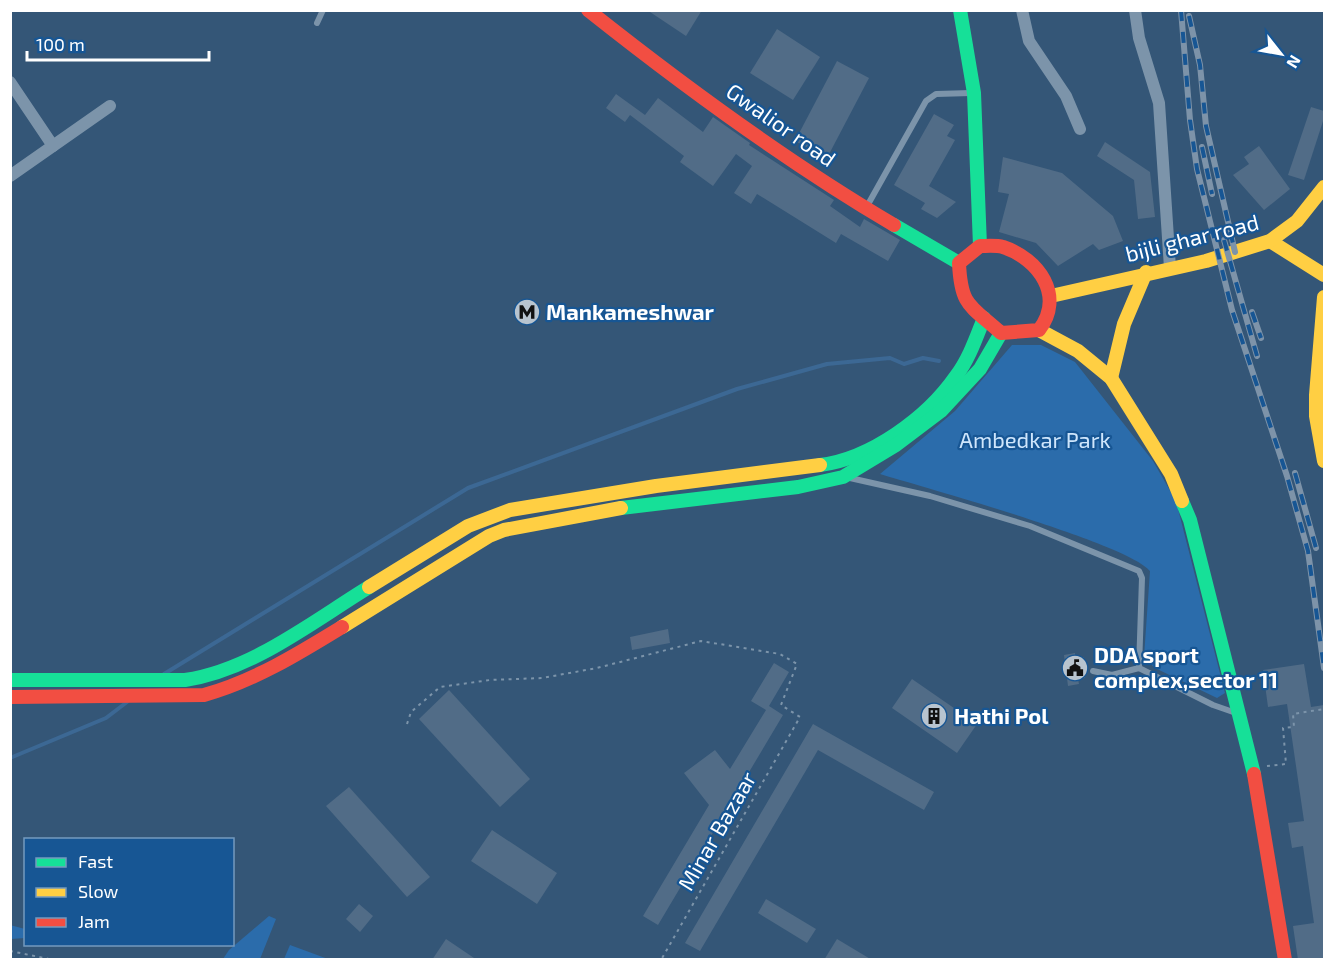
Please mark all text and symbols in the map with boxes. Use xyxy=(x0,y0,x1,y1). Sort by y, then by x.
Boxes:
scale bar xyxy=(27,24,208,62)
north arrow xyxy=(1251,24,1311,84)
text: 100 m xyxy=(36,33,85,55)
text: N xyxy=(1283,52,1305,72)
street label: Gwalior road xyxy=(722,77,841,171)
street label: bijli ghar road xyxy=(1122,208,1261,267)
metro station icon: Mankameshwar xyxy=(512,297,542,327)
place label: Mankameshwar xyxy=(546,298,715,324)
park label: Ambedkar Park xyxy=(959,426,1111,452)
place label: DDA sport complex,sector 11 xyxy=(1094,641,1278,692)
public building icon: DDA sport complex,sector 11 xyxy=(1060,653,1090,683)
building icon: Hathi Pol xyxy=(919,701,949,731)
place label: Hathi Pol xyxy=(954,702,1049,728)
street label: Minar Bazaar xyxy=(672,766,761,895)
legend xyxy=(24,838,234,946)
text: Fast xyxy=(78,850,113,872)
text: Slow xyxy=(78,880,119,902)
text: Jam xyxy=(78,910,110,932)

